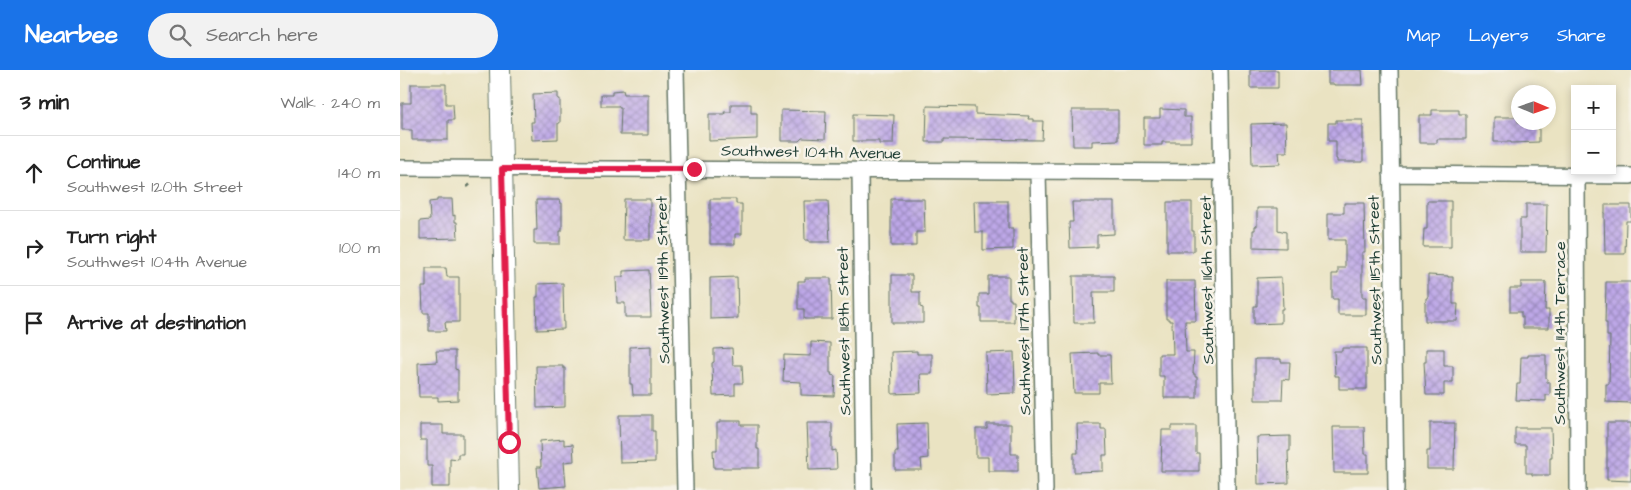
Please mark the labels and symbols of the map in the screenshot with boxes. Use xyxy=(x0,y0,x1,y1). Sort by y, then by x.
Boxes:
north arrow xyxy=(1511,85,1556,130)
street label: Southwest 104th Avenue xyxy=(721,139,902,165)
route end xyxy=(683,158,706,181)
street label: Southwest 115th Street xyxy=(1363,194,1387,365)
street label: Southwest 119th Street xyxy=(651,195,675,364)
street label: Southwest 116th Street xyxy=(1195,195,1219,364)
street label: Southwest 114th Terrace xyxy=(1549,241,1571,425)
street label: Southwest 118th Street xyxy=(832,246,856,416)
street label: Southwest 117th Street xyxy=(1012,246,1036,415)
route start xyxy=(498,431,521,454)

